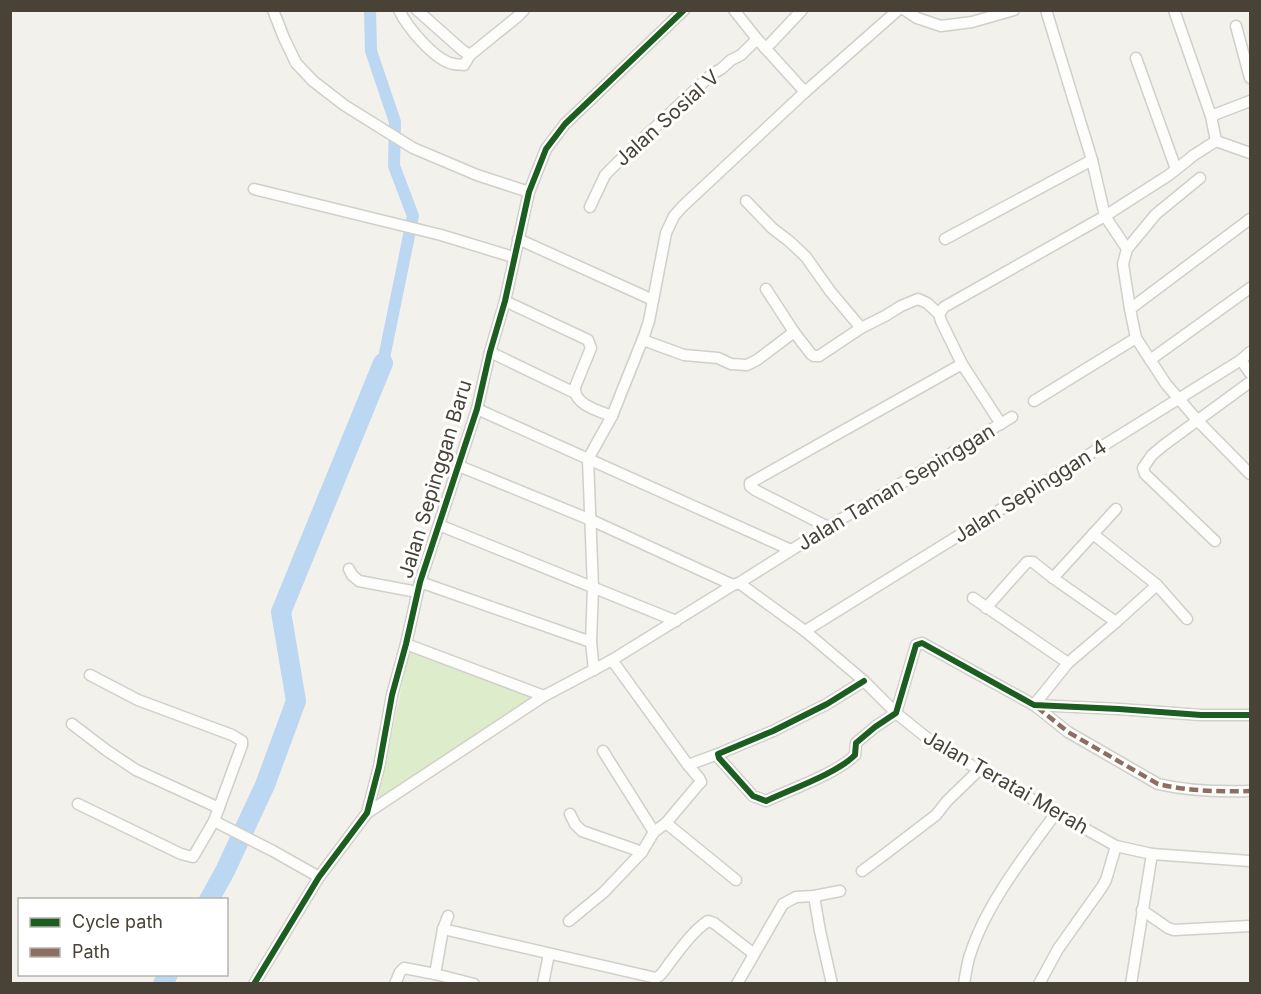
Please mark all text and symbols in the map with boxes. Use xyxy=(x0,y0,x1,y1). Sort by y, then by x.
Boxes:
street label: Jalan Sosial V xyxy=(610,65,724,171)
street label: Jalan Sepinggan Baru xyxy=(393,377,477,581)
street label: Jalan Taman Sepinggan xyxy=(793,419,999,555)
street label: Jalan Sepinggan 4 xyxy=(949,434,1111,548)
street label: Jalan Teratai Merah xyxy=(919,725,1093,839)
legend xyxy=(18,898,228,976)
text: Cycle path xyxy=(72,911,163,932)
text: Path xyxy=(72,941,110,962)

